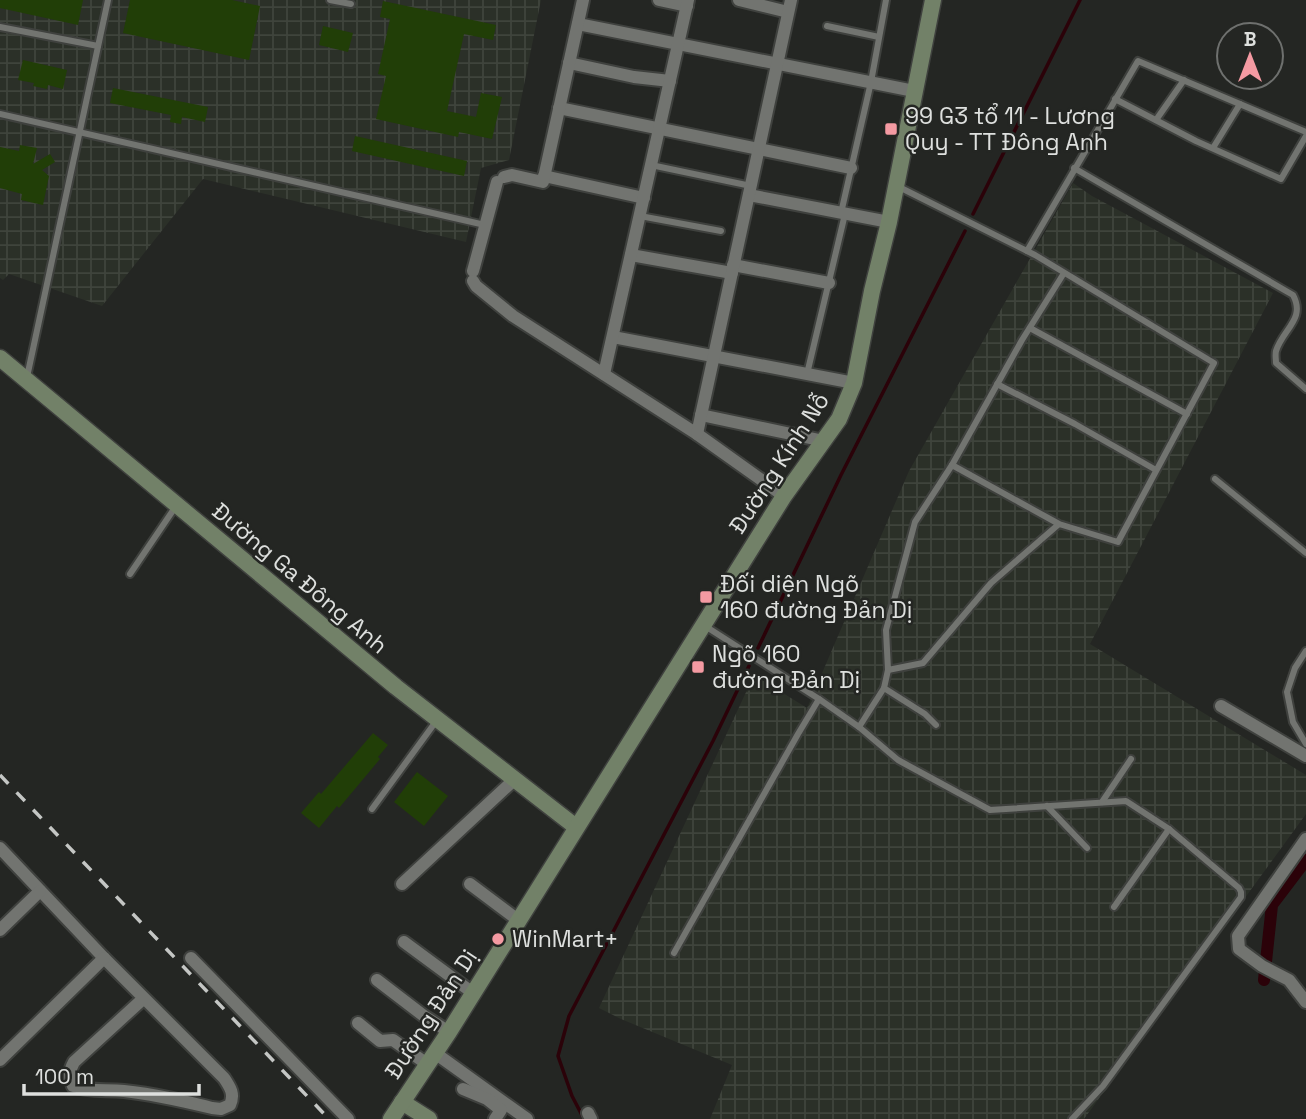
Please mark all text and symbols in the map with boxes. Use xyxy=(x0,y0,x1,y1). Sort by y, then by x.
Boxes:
north arrow xyxy=(1215,21,1285,91)
text: B xyxy=(1244,27,1256,52)
place label: 99 G3 tổ 11 - Lương Quy - TT Đông Anh xyxy=(905,101,1115,157)
marker: 99 G3 tổ 11 - Lương Quy - TT Đông Anh xyxy=(883,121,899,137)
street label: Đường Kính Nỗ xyxy=(722,387,836,539)
street label: Đường Ga Đông Anh xyxy=(206,496,394,660)
place label: Đối diện Ngõ 160 đường Đản Dị xyxy=(720,569,912,625)
marker: Đối diện Ngõ 160 đường Đản Dị xyxy=(698,589,714,605)
place label: Ngõ 160 đường Đản Dị xyxy=(712,639,860,695)
marker: Ngõ 160 đường Đản Dị xyxy=(690,659,706,675)
place label: WinMart+ xyxy=(512,924,619,954)
marker: WinMart+ xyxy=(490,931,506,947)
street label: Đường Đản Dị xyxy=(378,944,484,1084)
scale bar xyxy=(24,1052,200,1096)
text: 100 m xyxy=(35,1063,94,1090)

